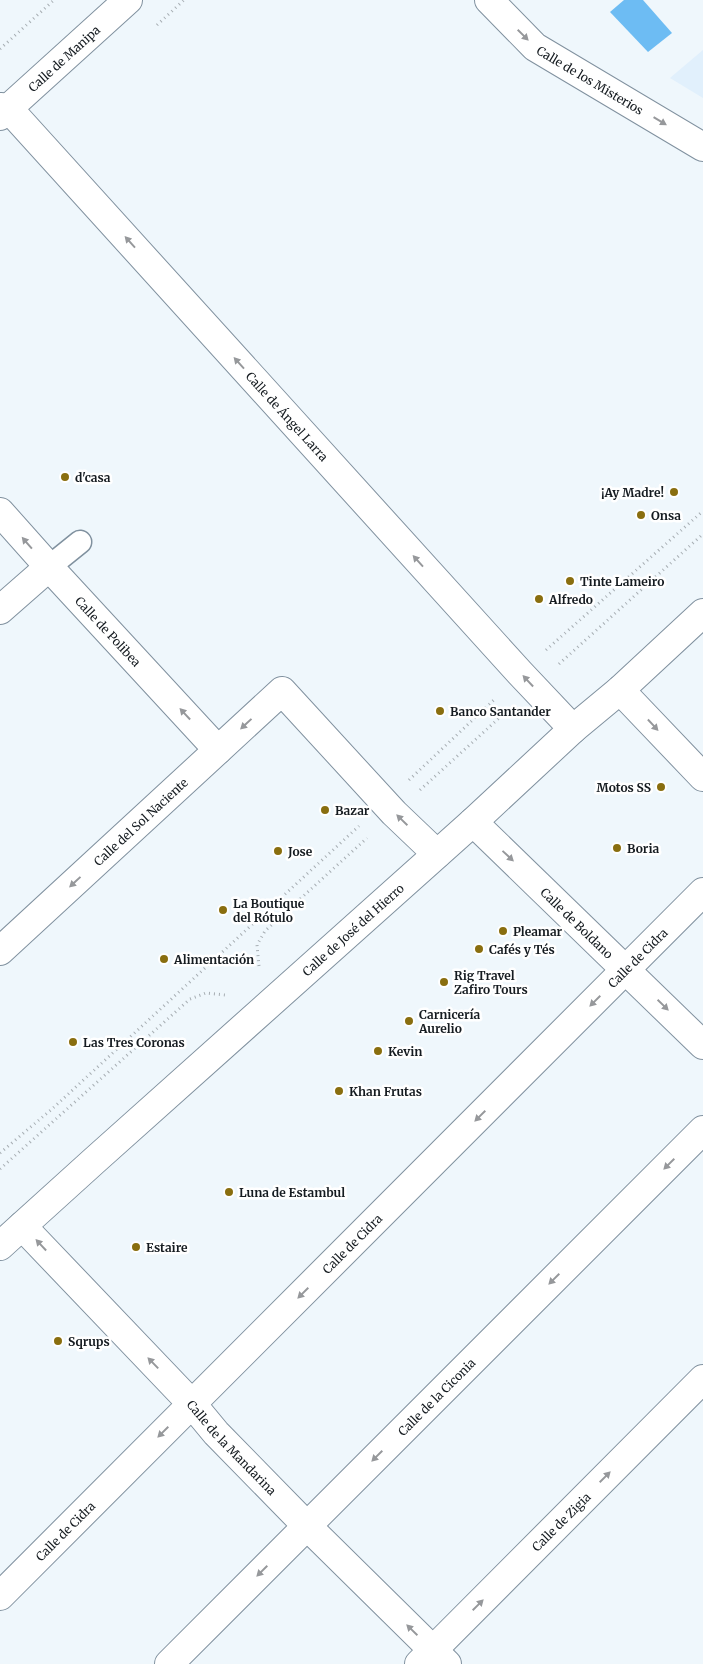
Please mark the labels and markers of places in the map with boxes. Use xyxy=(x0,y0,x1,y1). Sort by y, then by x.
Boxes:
place label: d'casa xyxy=(75,470,111,485)
marker: d'casa xyxy=(59,471,71,483)
place label: ¡Ay Madre! xyxy=(601,485,664,500)
marker: ¡Ay Madre! xyxy=(668,486,680,498)
place label: Onsa xyxy=(651,508,681,523)
marker: Onsa xyxy=(635,509,647,521)
place label: Tinte Lameiro xyxy=(580,574,664,589)
marker: Tinte Lameiro xyxy=(564,575,576,587)
place label: Alfredo xyxy=(548,592,593,607)
marker: Alfredo xyxy=(533,593,545,605)
place label: Banco Santander xyxy=(450,704,551,719)
marker: Banco Santander xyxy=(434,705,446,717)
place label: Motos SS xyxy=(597,780,651,795)
marker: Motos SS xyxy=(655,781,667,793)
place label: Bazar xyxy=(335,803,370,818)
marker: Bazar xyxy=(319,804,331,816)
place label: Boria xyxy=(627,841,659,856)
marker: Boria xyxy=(611,842,623,854)
place label: Jose xyxy=(287,844,313,859)
marker: Jose xyxy=(272,845,284,857)
place label: La Boutique del Rótulo xyxy=(233,896,305,925)
marker: La Boutique del Rótulo xyxy=(217,904,229,916)
place label: Pleamar xyxy=(513,924,563,939)
marker: Pleamar xyxy=(497,925,509,937)
place label: Cafés y Tés xyxy=(489,942,555,957)
marker: Cafés y Tés xyxy=(473,943,485,955)
place label: Alimentación xyxy=(173,952,254,967)
marker: Alimentación xyxy=(158,953,170,965)
place label: Rig Travel Zafiro Tours xyxy=(454,968,528,997)
marker: Rig Travel Zafiro Tours xyxy=(438,976,450,988)
place label: Carnicería Aurelio xyxy=(418,1007,481,1036)
marker: Carnicería Aurelio xyxy=(403,1015,415,1027)
place label: Las Tres Coronas xyxy=(83,1035,185,1050)
marker: Las Tres Coronas xyxy=(67,1036,79,1048)
place label: Kevin xyxy=(388,1044,423,1059)
marker: Kevin xyxy=(372,1045,384,1057)
place label: Khan Frutas xyxy=(349,1084,422,1099)
marker: Khan Frutas xyxy=(333,1085,345,1097)
place label: Luna de Estambul xyxy=(239,1185,345,1200)
marker: Luna de Estambul xyxy=(223,1186,235,1198)
place label: Estaire xyxy=(146,1240,188,1255)
marker: Estaire xyxy=(130,1241,142,1253)
place label: Sqrups xyxy=(68,1334,110,1349)
marker: Sqrups xyxy=(52,1335,64,1347)

